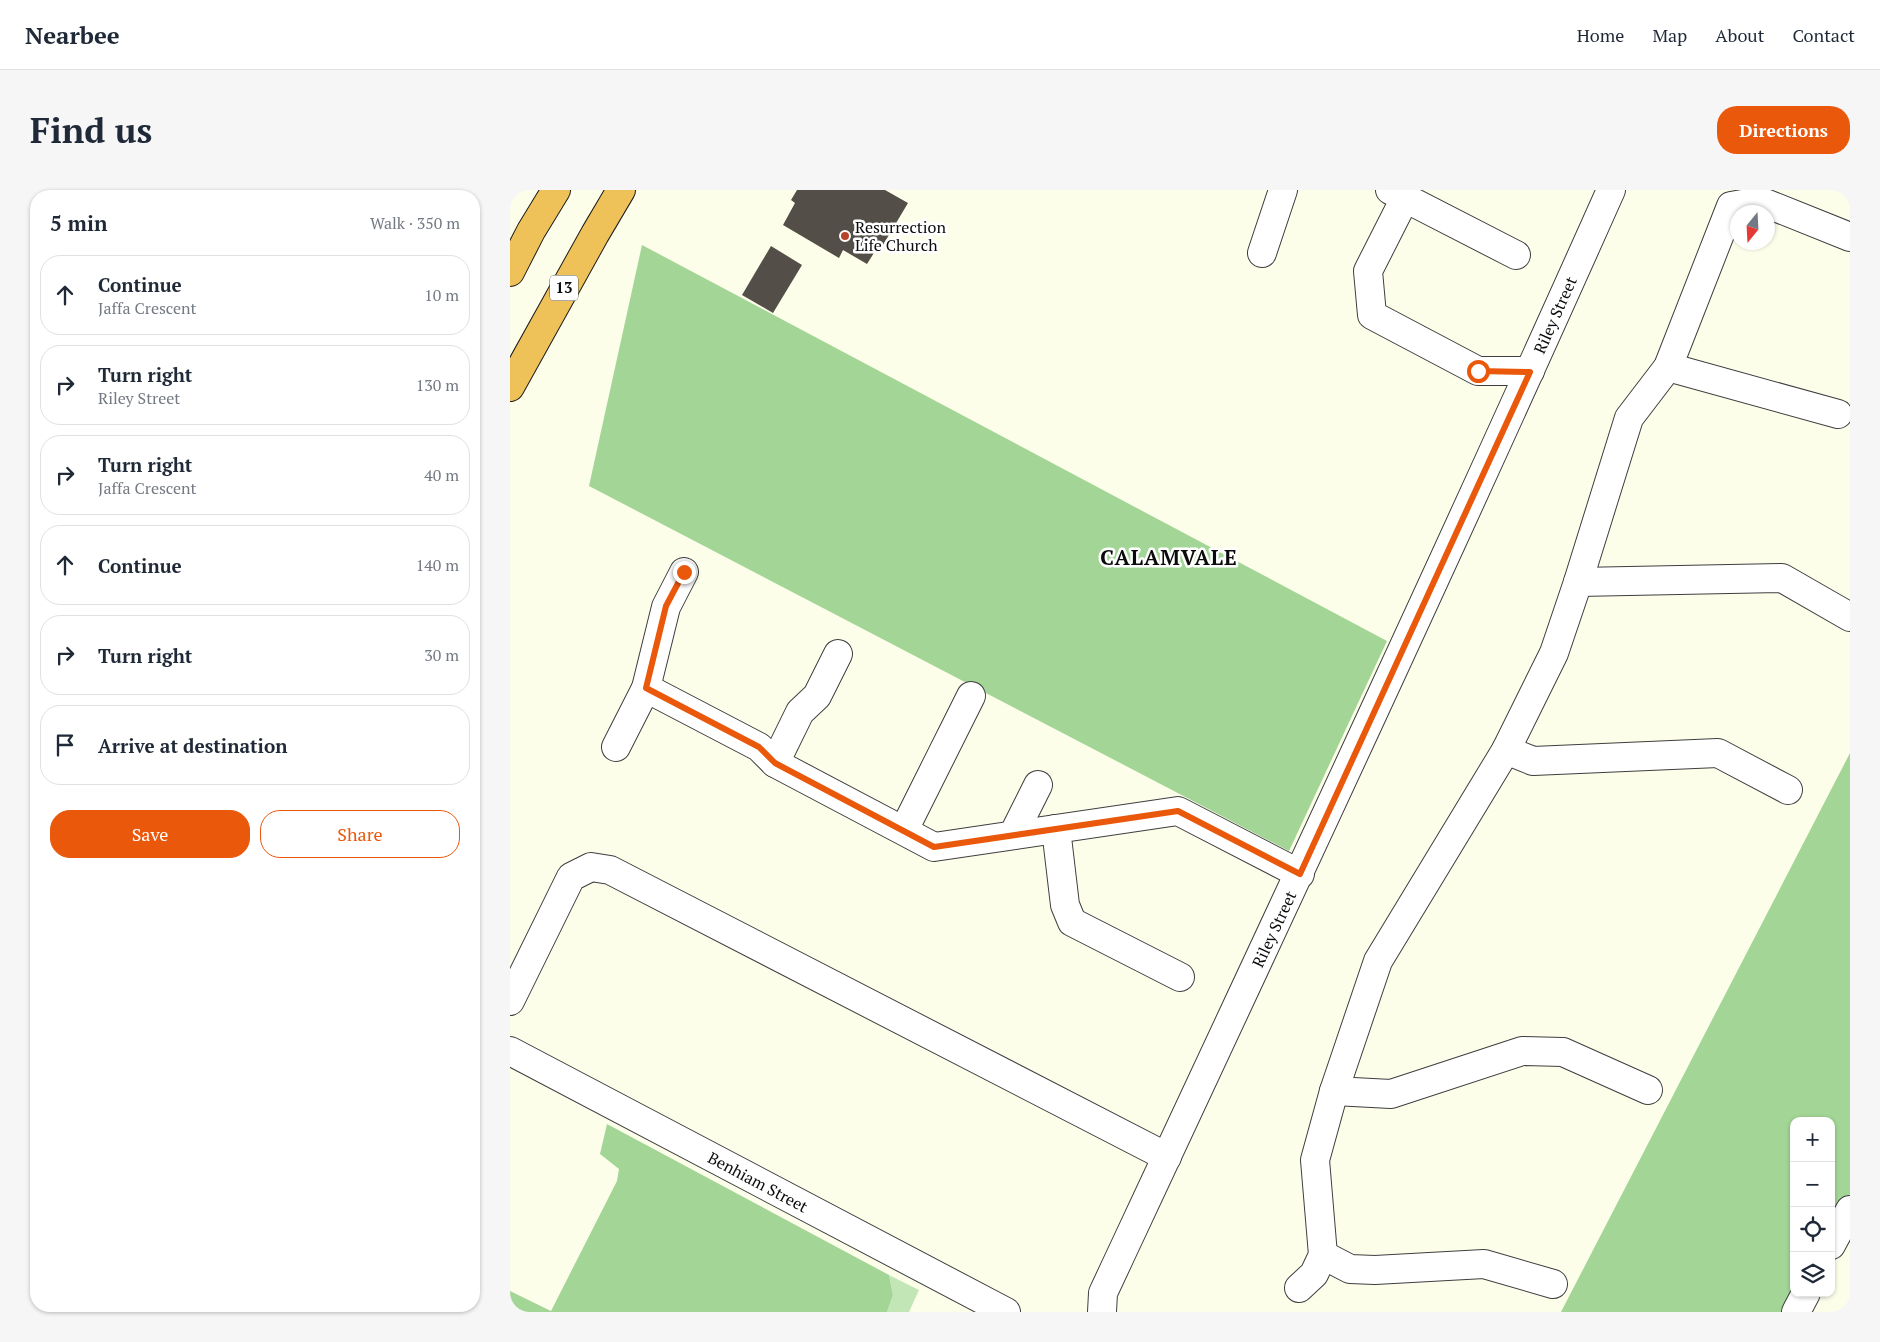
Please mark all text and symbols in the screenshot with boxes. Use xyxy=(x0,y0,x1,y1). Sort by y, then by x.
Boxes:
text: Nearbee xyxy=(25,19,120,51)
text: Home xyxy=(1577,23,1624,47)
text: Map xyxy=(1652,23,1687,47)
text: About xyxy=(1715,23,1764,47)
text: Contact xyxy=(1792,23,1855,47)
button: Directions xyxy=(1717,106,1850,154)
text: Find us xyxy=(30,107,152,153)
north arrow xyxy=(1730,205,1775,250)
text: 5 min xyxy=(50,209,107,237)
text: Walk · 350 m xyxy=(370,212,460,234)
place label: Resurrection Life Church xyxy=(855,216,946,256)
marker: Resurrection Life Church xyxy=(839,230,851,242)
text: Continue xyxy=(98,272,182,297)
street label: Riley Street xyxy=(1528,273,1582,357)
road number: 13 xyxy=(550,276,578,300)
icon: ahead xyxy=(51,281,79,309)
text: 10 m xyxy=(424,284,459,306)
text: Jaffa Crescent xyxy=(98,297,197,319)
route start xyxy=(1467,360,1490,383)
text: Turn right xyxy=(98,362,192,387)
icon: right xyxy=(51,371,79,399)
text: 130 m xyxy=(416,374,459,396)
text: Riley Street xyxy=(98,387,180,409)
text: Turn right xyxy=(98,452,192,477)
icon: right xyxy=(51,461,79,489)
text: 40 m xyxy=(424,464,459,486)
text: Jaffa Crescent xyxy=(98,477,197,499)
district label: CALAMVALE xyxy=(1100,543,1238,571)
icon: ahead xyxy=(51,551,79,579)
text: Continue xyxy=(98,553,182,578)
text: 140 m xyxy=(416,554,459,576)
route end xyxy=(673,561,696,584)
icon: right xyxy=(51,641,79,669)
text: Turn right xyxy=(98,643,192,668)
text: 30 m xyxy=(424,644,459,666)
icon: arrive xyxy=(51,731,79,759)
text: Arrive at destination xyxy=(98,733,287,758)
button: Save xyxy=(50,810,250,858)
button: Share xyxy=(260,810,460,858)
street label: Riley Street xyxy=(1247,887,1301,971)
map controls xyxy=(1790,1117,1835,1297)
button: + xyxy=(1790,1117,1835,1162)
street label: Benhiam Street xyxy=(704,1146,812,1218)
button: − xyxy=(1790,1162,1835,1207)
button: locate xyxy=(1790,1207,1835,1252)
button: layers xyxy=(1790,1252,1835,1297)

